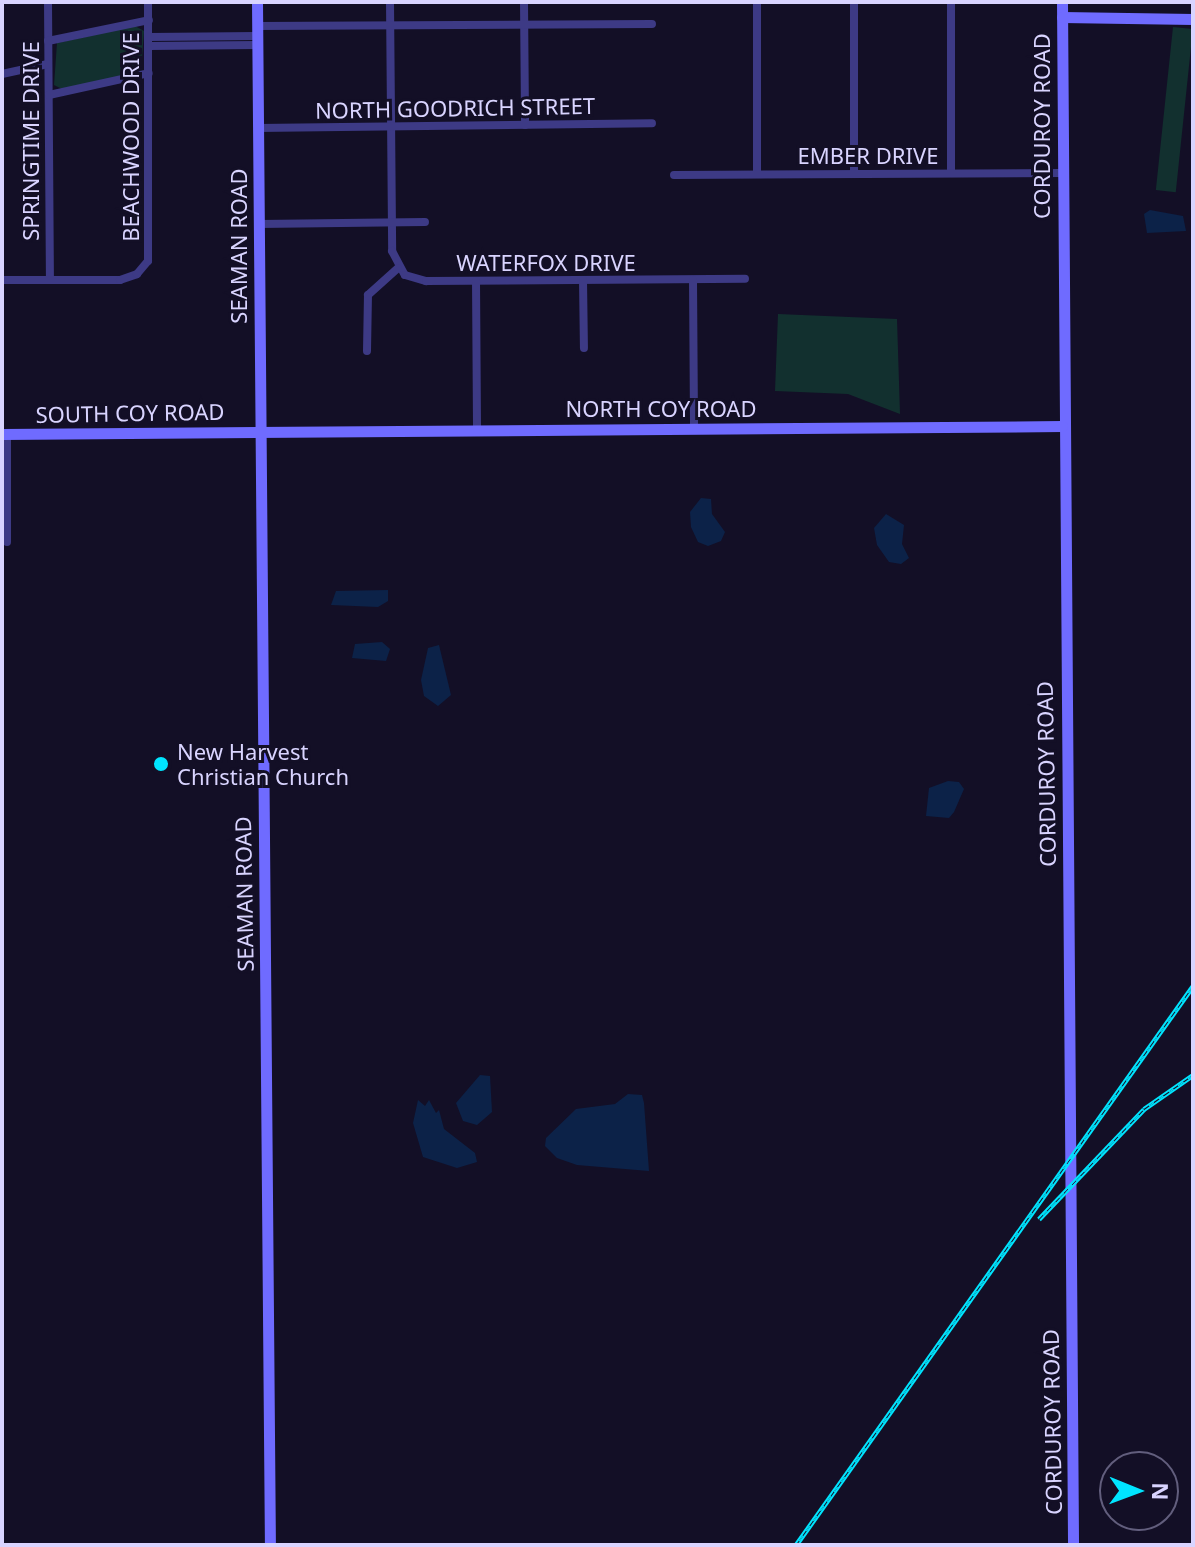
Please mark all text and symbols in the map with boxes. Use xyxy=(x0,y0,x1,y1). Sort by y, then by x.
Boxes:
street label: BEACHWOOD DRIVE xyxy=(118,32,144,242)
street label: CORDUROY ROAD xyxy=(1029,33,1055,219)
street label: SPRINGTIME DRIVE xyxy=(18,41,44,241)
street label: NORTH GOODRICH STREET xyxy=(315,92,595,124)
street label: EMBER DRIVE xyxy=(798,143,938,169)
street label: SEAMAN ROAD xyxy=(226,168,252,324)
street label: WATERFOX DRIVE xyxy=(456,250,636,276)
street label: NORTH COY ROAD xyxy=(566,396,756,422)
street label: SOUTH COY ROAD xyxy=(35,398,225,428)
street label: CORDUROY ROAD xyxy=(1031,681,1061,867)
place label: New Harvest Christian Church xyxy=(177,738,349,790)
marker: New Harvest Christian Church xyxy=(152,755,170,773)
street label: SEAMAN ROAD xyxy=(229,816,259,972)
street label: CORDUROY ROAD xyxy=(1037,1329,1067,1515)
north arrow xyxy=(1099,1451,1179,1531)
text: N xyxy=(1146,1482,1176,1501)

